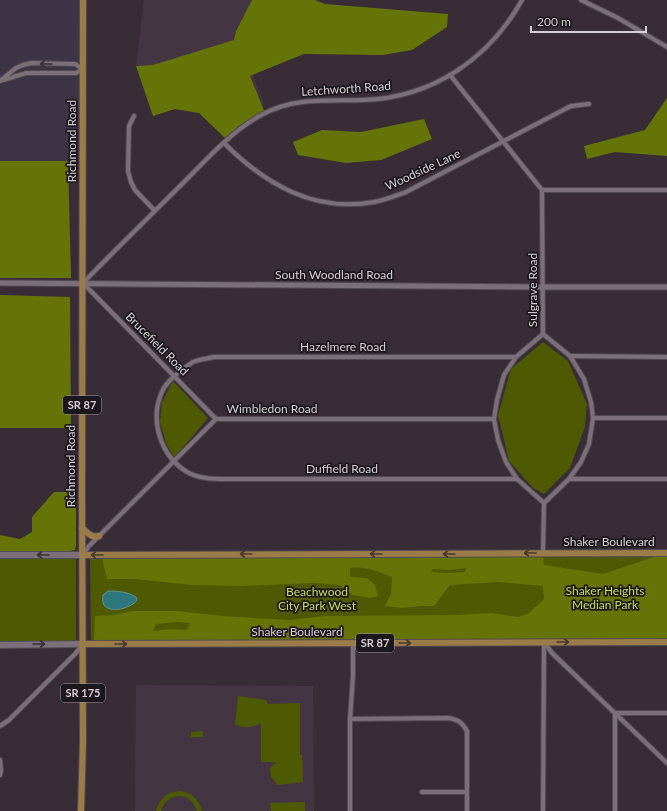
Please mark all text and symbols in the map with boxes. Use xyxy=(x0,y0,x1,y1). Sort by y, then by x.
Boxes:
scale bar xyxy=(531,8,646,34)
text: 200 m xyxy=(537,14,571,29)
one-way arrow xyxy=(40,60,53,68)
street label: Letchworth Road xyxy=(301,78,391,99)
street label: Richmond Road xyxy=(64,100,79,182)
street label: Woodside Lane xyxy=(383,146,463,194)
street label: Sulgrave Road xyxy=(525,253,540,327)
street label: South Woodland Road xyxy=(275,267,393,282)
street label: Brucefield Road xyxy=(123,309,192,378)
street label: Hazelmere Road xyxy=(300,339,386,354)
road number: SR 87 xyxy=(63,396,101,414)
street label: Wimbledon Road xyxy=(227,401,317,416)
street label: Richmond Road xyxy=(63,425,78,507)
street label: Duffield Road xyxy=(306,461,378,476)
street label: Shaker Boulevard xyxy=(563,534,655,549)
one-way arrow xyxy=(524,549,537,557)
one-way arrow xyxy=(240,550,253,558)
one-way arrow xyxy=(370,550,383,558)
one-way arrow xyxy=(443,550,456,558)
one-way arrow xyxy=(37,551,50,559)
one-way arrow xyxy=(91,551,104,559)
park label: Shaker Heights Median Park xyxy=(566,583,644,612)
park label: Beachwood City Park West xyxy=(278,584,357,613)
street label: Shaker Boulevard xyxy=(251,624,343,639)
road number: SR 87 xyxy=(356,634,394,652)
one-way arrow xyxy=(556,638,569,646)
one-way arrow xyxy=(398,639,411,647)
one-way arrow xyxy=(32,640,45,648)
one-way arrow xyxy=(114,640,127,648)
road number: SR 175 xyxy=(61,684,105,702)

